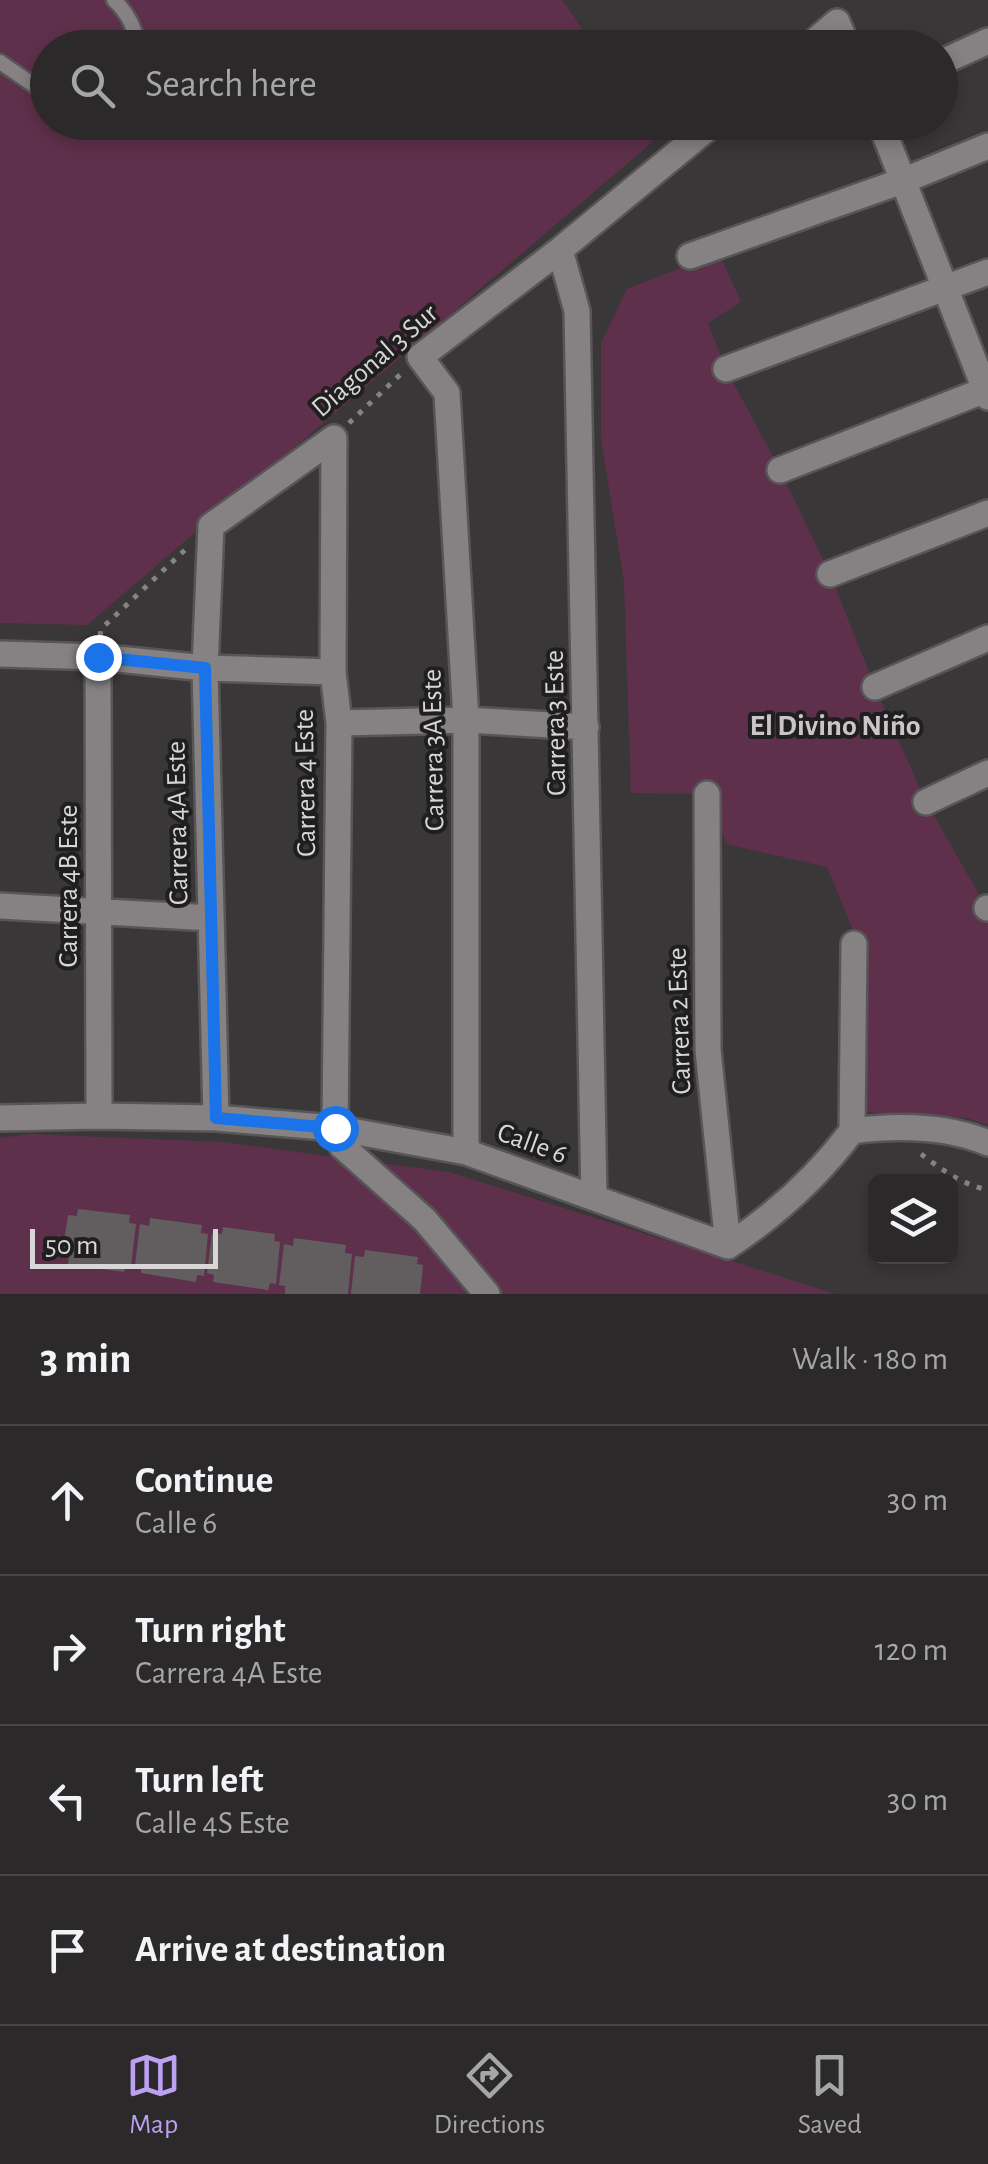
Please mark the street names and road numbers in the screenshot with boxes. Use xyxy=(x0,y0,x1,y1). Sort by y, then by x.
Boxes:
street label: Diagonal 3 Sur xyxy=(307,299,443,423)
street label: Carrera 3 Este xyxy=(541,650,571,796)
street label: Carrera 3A Este xyxy=(419,669,449,831)
street label: Carrera 4 Este xyxy=(291,709,321,857)
street label: Carrera 4A Este xyxy=(163,741,193,905)
street label: Carrera 4B Este xyxy=(55,805,83,967)
street label: Carrera 2 Este xyxy=(663,947,697,1095)
street label: Calle 6 xyxy=(493,1119,571,1169)

